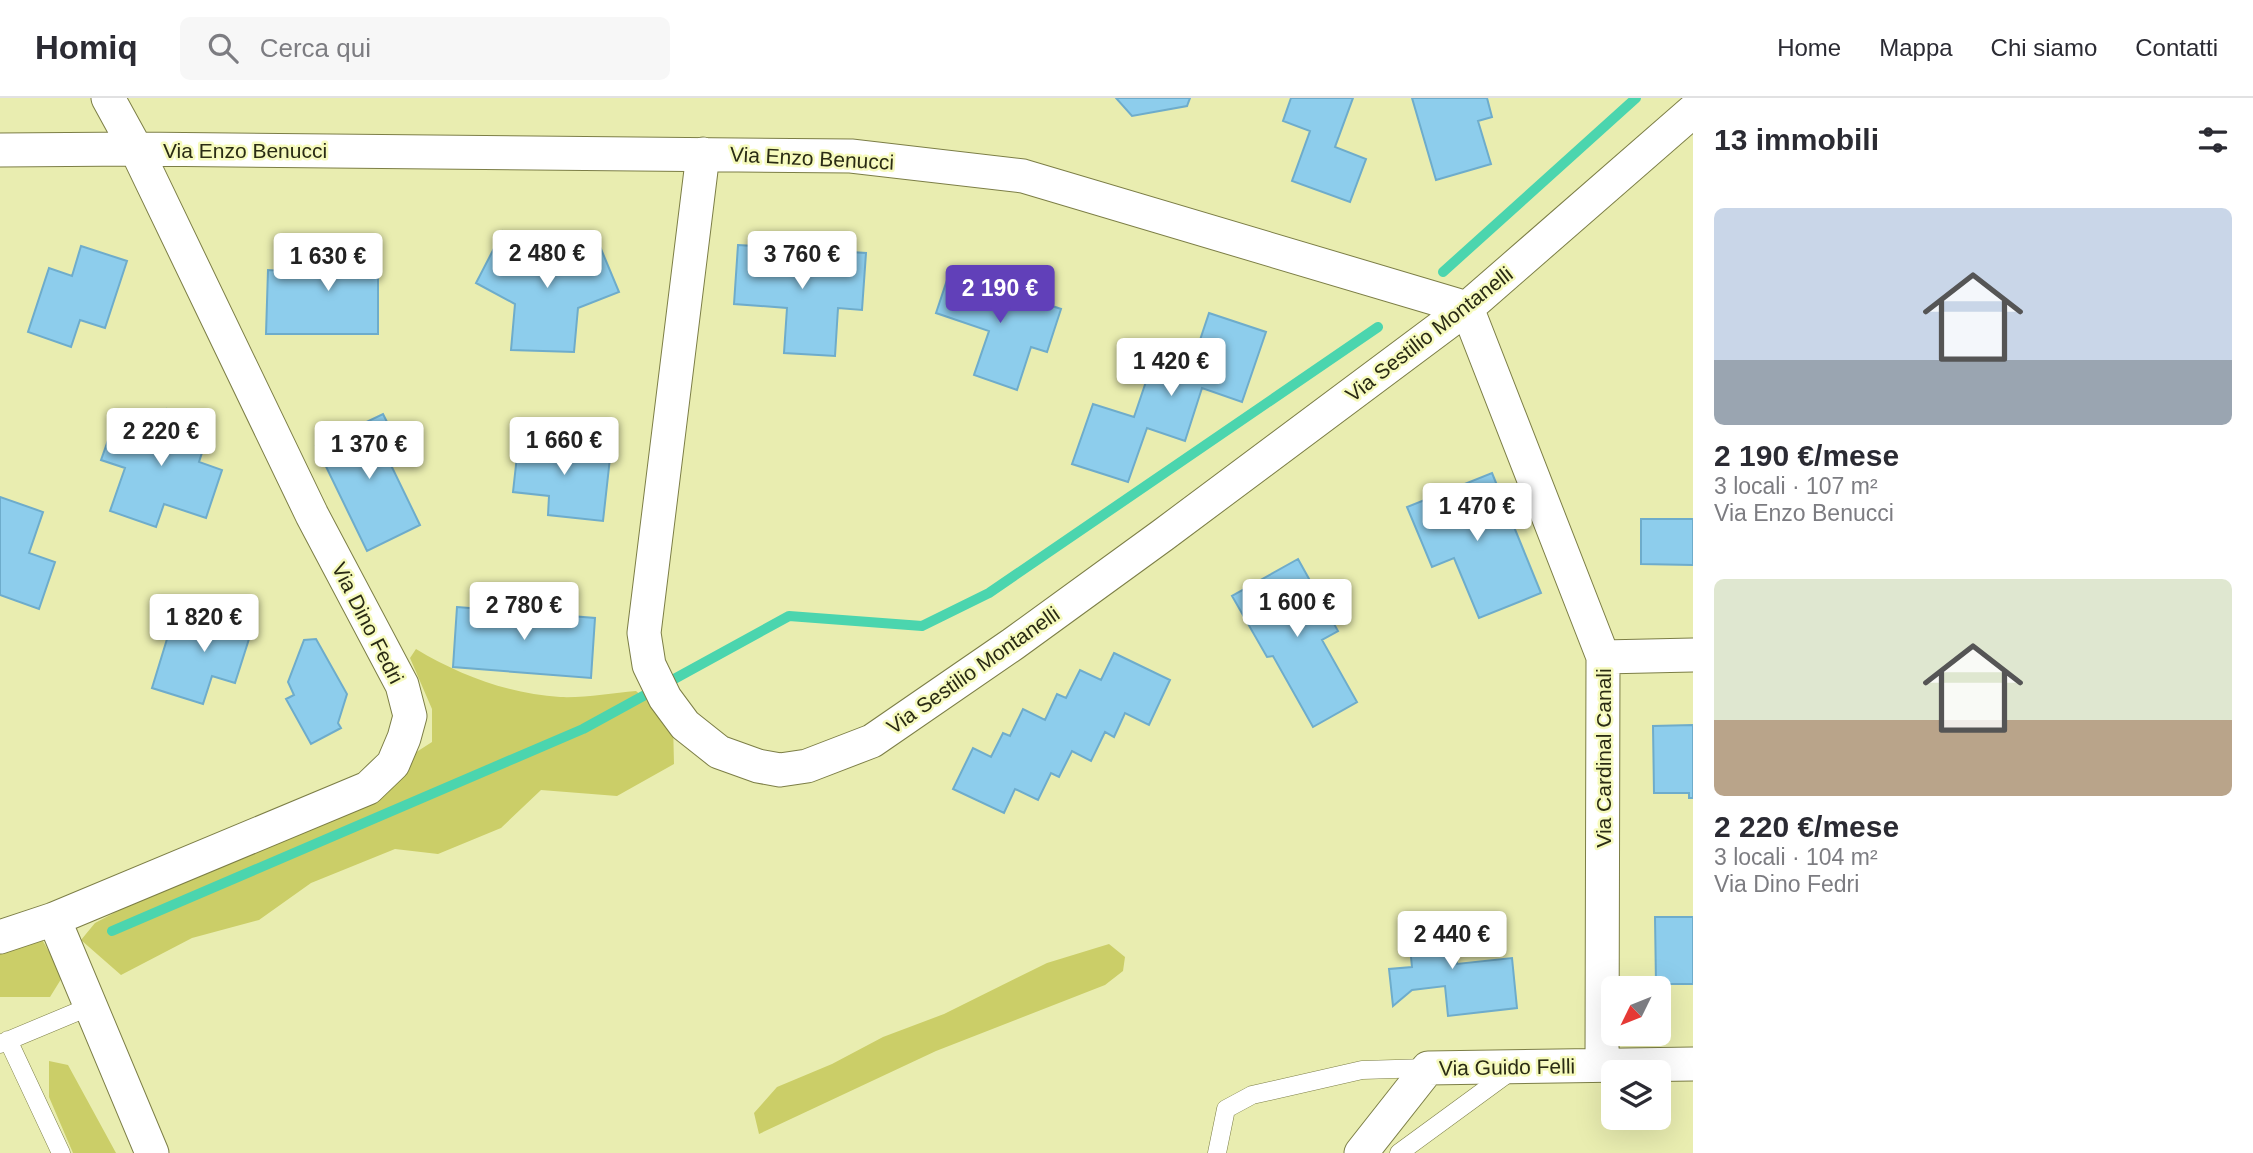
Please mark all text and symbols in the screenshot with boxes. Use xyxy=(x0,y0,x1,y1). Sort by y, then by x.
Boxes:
search box xyxy=(180,17,670,80)
text: Homiq xyxy=(35,29,138,66)
icon: search xyxy=(204,29,242,67)
text: Cerca qui xyxy=(260,33,371,63)
text: Home xyxy=(1777,34,1841,61)
text: Mappa xyxy=(1879,34,1953,61)
text: Chi siamo xyxy=(1991,34,2097,61)
text: Contatti xyxy=(2135,34,2218,61)
icon: filters xyxy=(2194,121,2232,159)
text: 13 immobili xyxy=(1714,123,1879,156)
street label: Via Enzo Benucci xyxy=(163,139,327,162)
street label: Via Enzo Benucci xyxy=(729,142,895,174)
pin: 2 480 € xyxy=(482,230,612,290)
pin: 3 760 € xyxy=(737,232,867,291)
pin: 1 630 € xyxy=(263,234,393,293)
text: 2 480 € xyxy=(509,240,585,266)
text: 3 760 € xyxy=(764,241,840,267)
text: 1 630 € xyxy=(290,243,366,269)
icon: home xyxy=(1910,254,2036,380)
street label: Via Sestilio Montanelli xyxy=(1341,262,1517,406)
pin: 2 190 € xyxy=(935,266,1065,325)
text: 2 190 € xyxy=(962,275,1038,301)
pin: 1 420 € xyxy=(1106,338,1236,398)
text: 1 420 € xyxy=(1133,348,1209,374)
pin: 2 220 € xyxy=(96,408,226,468)
text: 2 220 € xyxy=(123,418,199,444)
pin: 1 660 € xyxy=(499,418,629,477)
pin: 1 370 € xyxy=(304,422,434,481)
text: 1 660 € xyxy=(526,427,602,453)
text: 1 370 € xyxy=(331,431,407,457)
text: 2 190 €/mese xyxy=(1714,439,1899,472)
text: 3 locali · 107 m² xyxy=(1714,473,1878,499)
pin: 1 470 € xyxy=(1412,484,1542,543)
text: 1 470 € xyxy=(1439,493,1515,519)
text: Via Enzo Benucci xyxy=(1714,500,1894,526)
street label: Via Dino Fedri xyxy=(328,559,408,687)
pin: 1 600 € xyxy=(1232,580,1362,639)
pin: 2 780 € xyxy=(459,582,589,642)
text: 1 600 € xyxy=(1259,589,1335,615)
text: 2 780 € xyxy=(486,592,562,618)
pin: 1 820 € xyxy=(139,594,269,654)
street label: Via Sestilio Montanelli xyxy=(882,602,1064,738)
text: 1 820 € xyxy=(166,604,242,630)
icon: home xyxy=(1910,625,2036,751)
street label: Via Cardinal Canali xyxy=(1592,668,1615,848)
text: 2 220 €/mese xyxy=(1714,810,1899,843)
text: 3 locali · 104 m² xyxy=(1714,844,1878,870)
text: Via Dino Fedri xyxy=(1714,871,1859,897)
pin: 2 440 € xyxy=(1387,912,1517,971)
text: 2 440 € xyxy=(1414,921,1490,947)
north arrow xyxy=(1601,976,1671,1046)
map controls xyxy=(1601,976,1671,1130)
street label: Via Guido Felli xyxy=(1439,1054,1575,1080)
button: layers xyxy=(1601,1060,1671,1130)

